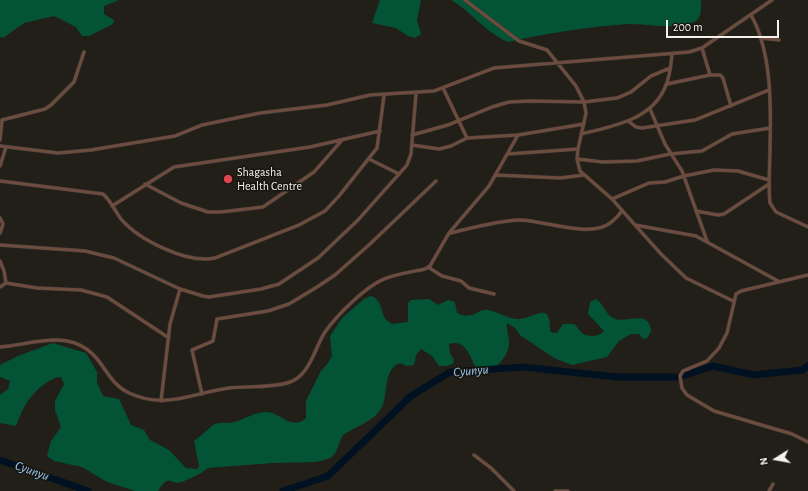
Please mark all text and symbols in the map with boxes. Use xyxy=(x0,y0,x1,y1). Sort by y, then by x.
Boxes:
scale bar xyxy=(668,12,781,38)
text: 200 m xyxy=(673,21,703,33)
place label: Shagasha Health Centre xyxy=(237,165,302,193)
marker: Shagasha Health Centre xyxy=(222,173,234,185)
water label: Cyunyu xyxy=(453,362,489,380)
north arrow xyxy=(756,439,796,479)
text: N xyxy=(758,457,770,466)
water label: Cyunyu xyxy=(13,458,51,484)

